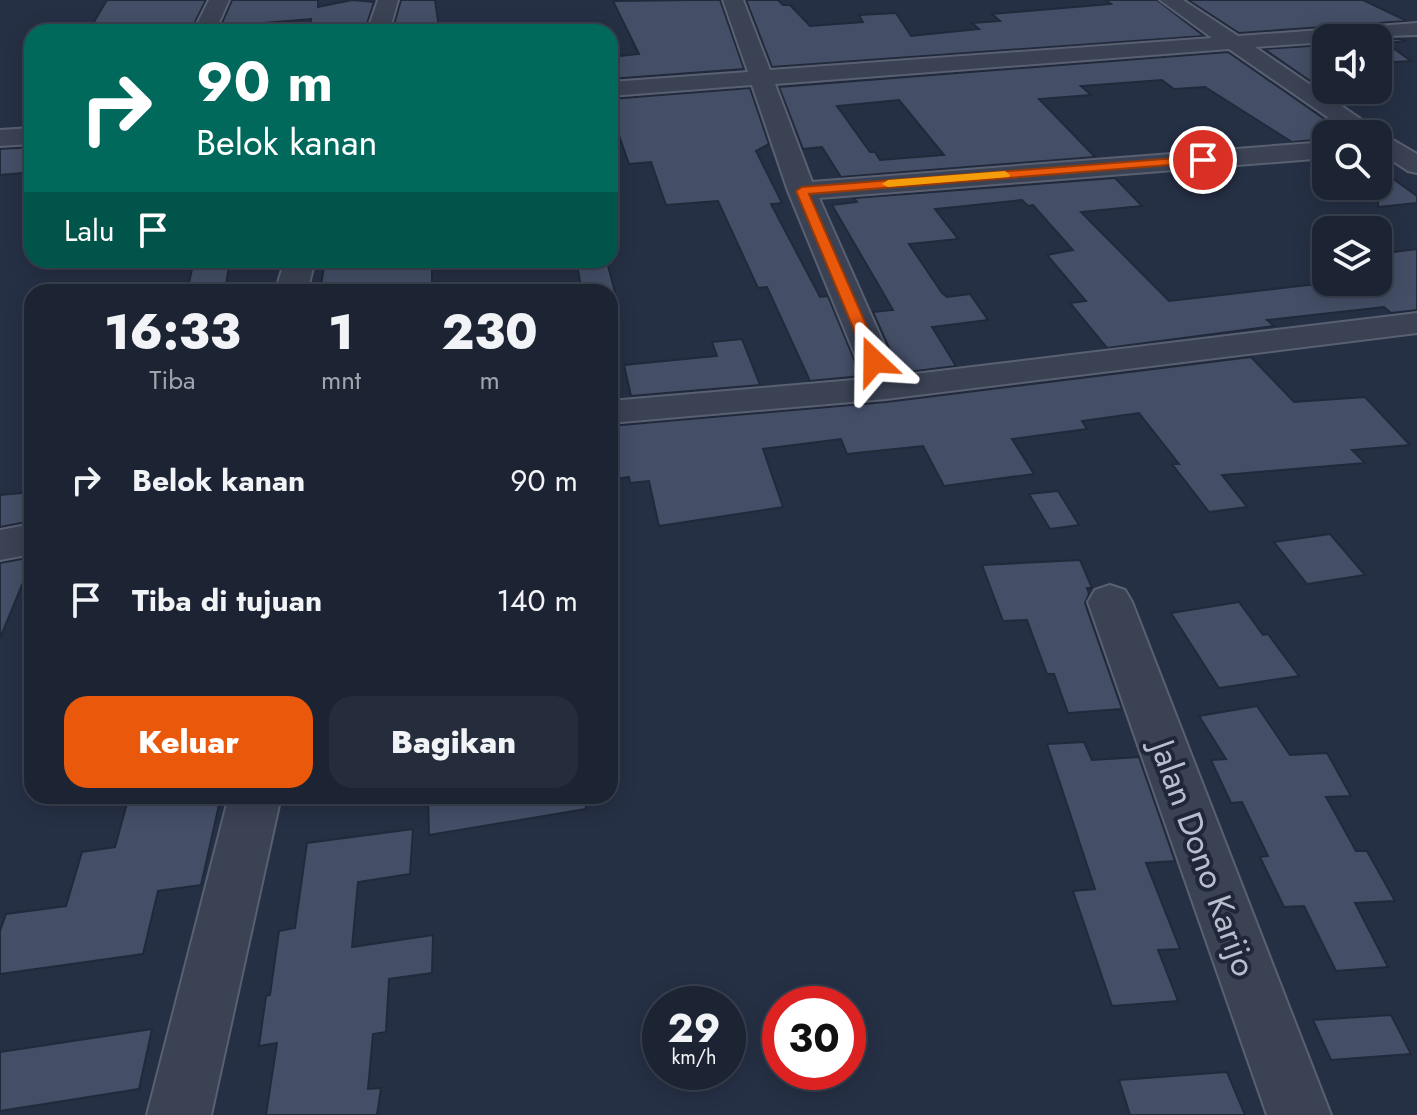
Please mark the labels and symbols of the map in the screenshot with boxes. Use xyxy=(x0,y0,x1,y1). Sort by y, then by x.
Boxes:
pin xyxy=(1169,126,1237,194)
position arrow xyxy=(832,319,916,403)
street label: Jalan Dono Karijo xyxy=(1137,729,1269,983)
speed limit sign: 30 xyxy=(762,986,866,1090)

